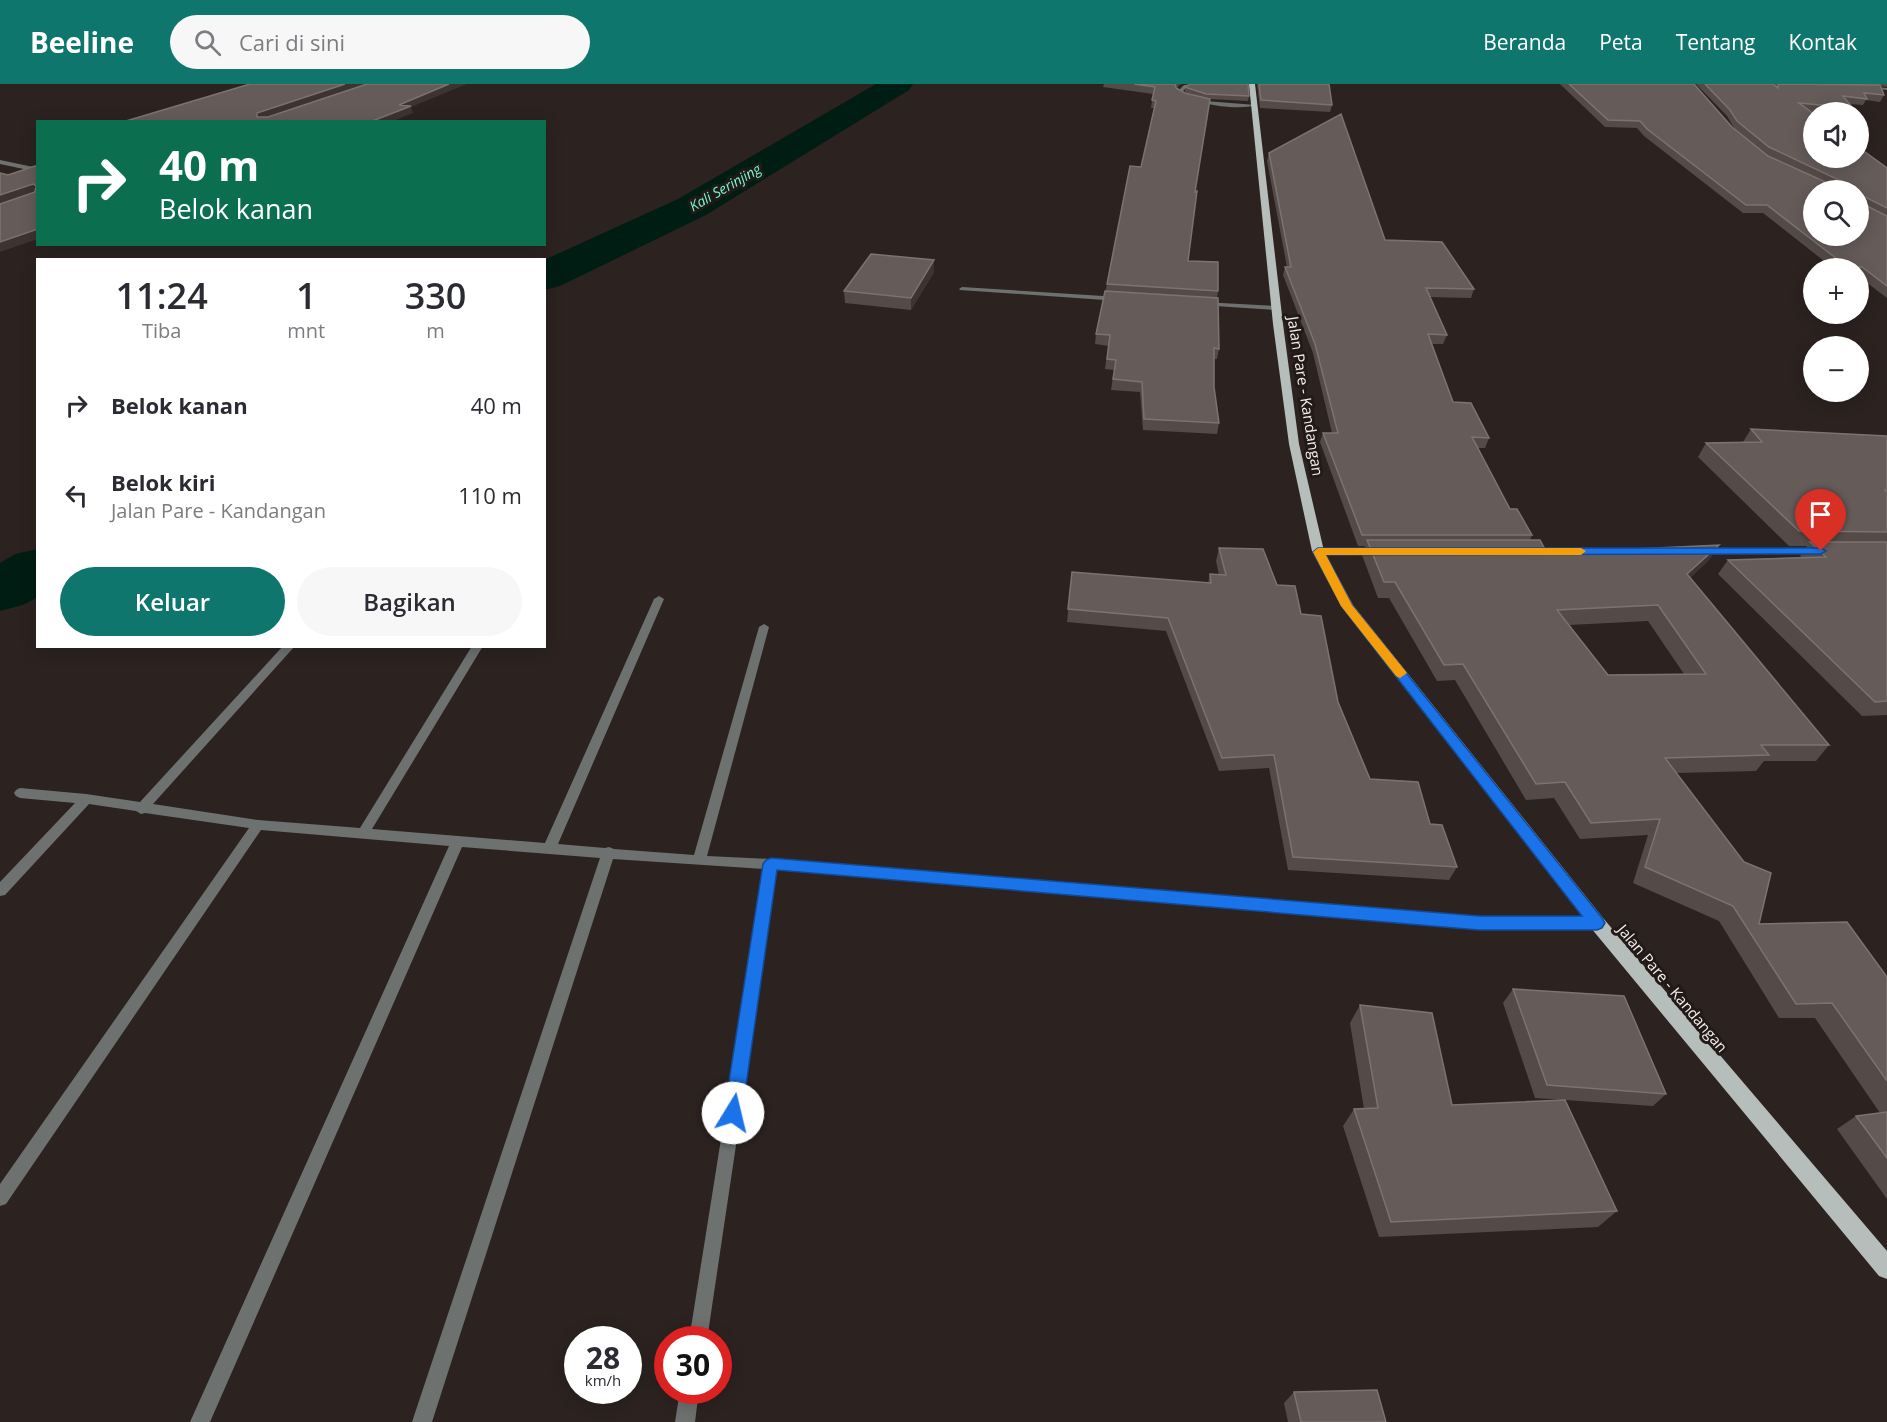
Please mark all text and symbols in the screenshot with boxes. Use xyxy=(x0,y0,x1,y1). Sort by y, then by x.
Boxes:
search box xyxy=(170,15,590,69)
text: Beeline xyxy=(30,23,134,61)
icon: search xyxy=(191,26,224,59)
text: Cari di sini xyxy=(239,27,345,57)
text: Beranda xyxy=(1483,28,1566,56)
text: Peta xyxy=(1599,28,1643,56)
text: Tentang xyxy=(1676,28,1755,56)
text: Kontak xyxy=(1788,28,1857,56)
map controls xyxy=(1803,102,1869,402)
button: sound xyxy=(1803,102,1869,168)
text: 40 m xyxy=(159,136,259,193)
icon: right xyxy=(60,144,138,222)
water label: Kali Serinjing xyxy=(686,158,765,215)
button: search xyxy=(1803,180,1869,246)
text: Belok kanan xyxy=(159,190,313,227)
button: + xyxy=(1803,258,1869,324)
text: 11:24 xyxy=(116,271,208,320)
text: 1 xyxy=(296,271,316,320)
text: 330 xyxy=(405,271,466,320)
street label: Jalan Pare - Kandangan xyxy=(1283,313,1328,477)
text: Tiba xyxy=(142,317,181,344)
text: mnt xyxy=(287,317,325,344)
text: m xyxy=(426,317,445,344)
button: − xyxy=(1803,336,1869,402)
icon: right xyxy=(60,389,93,422)
text: Belok kanan xyxy=(111,390,248,420)
text: 40 m xyxy=(471,390,522,420)
text: Belok kiri xyxy=(111,467,216,497)
icon: left xyxy=(60,479,93,512)
text: 110 m xyxy=(458,480,522,510)
pin xyxy=(1795,489,1846,551)
text: Jalan Pare - Kandangan xyxy=(111,497,326,524)
icon: arrive xyxy=(1804,498,1837,531)
button: Keluar xyxy=(60,567,285,636)
button: Bagikan xyxy=(297,567,522,636)
street label: Jalan Pare - Kandangan xyxy=(1612,918,1732,1056)
position arrow xyxy=(701,1081,765,1145)
speed limit sign: 30 xyxy=(654,1326,732,1404)
text: 28 xyxy=(586,1337,620,1378)
text: km/h xyxy=(585,1370,621,1390)

